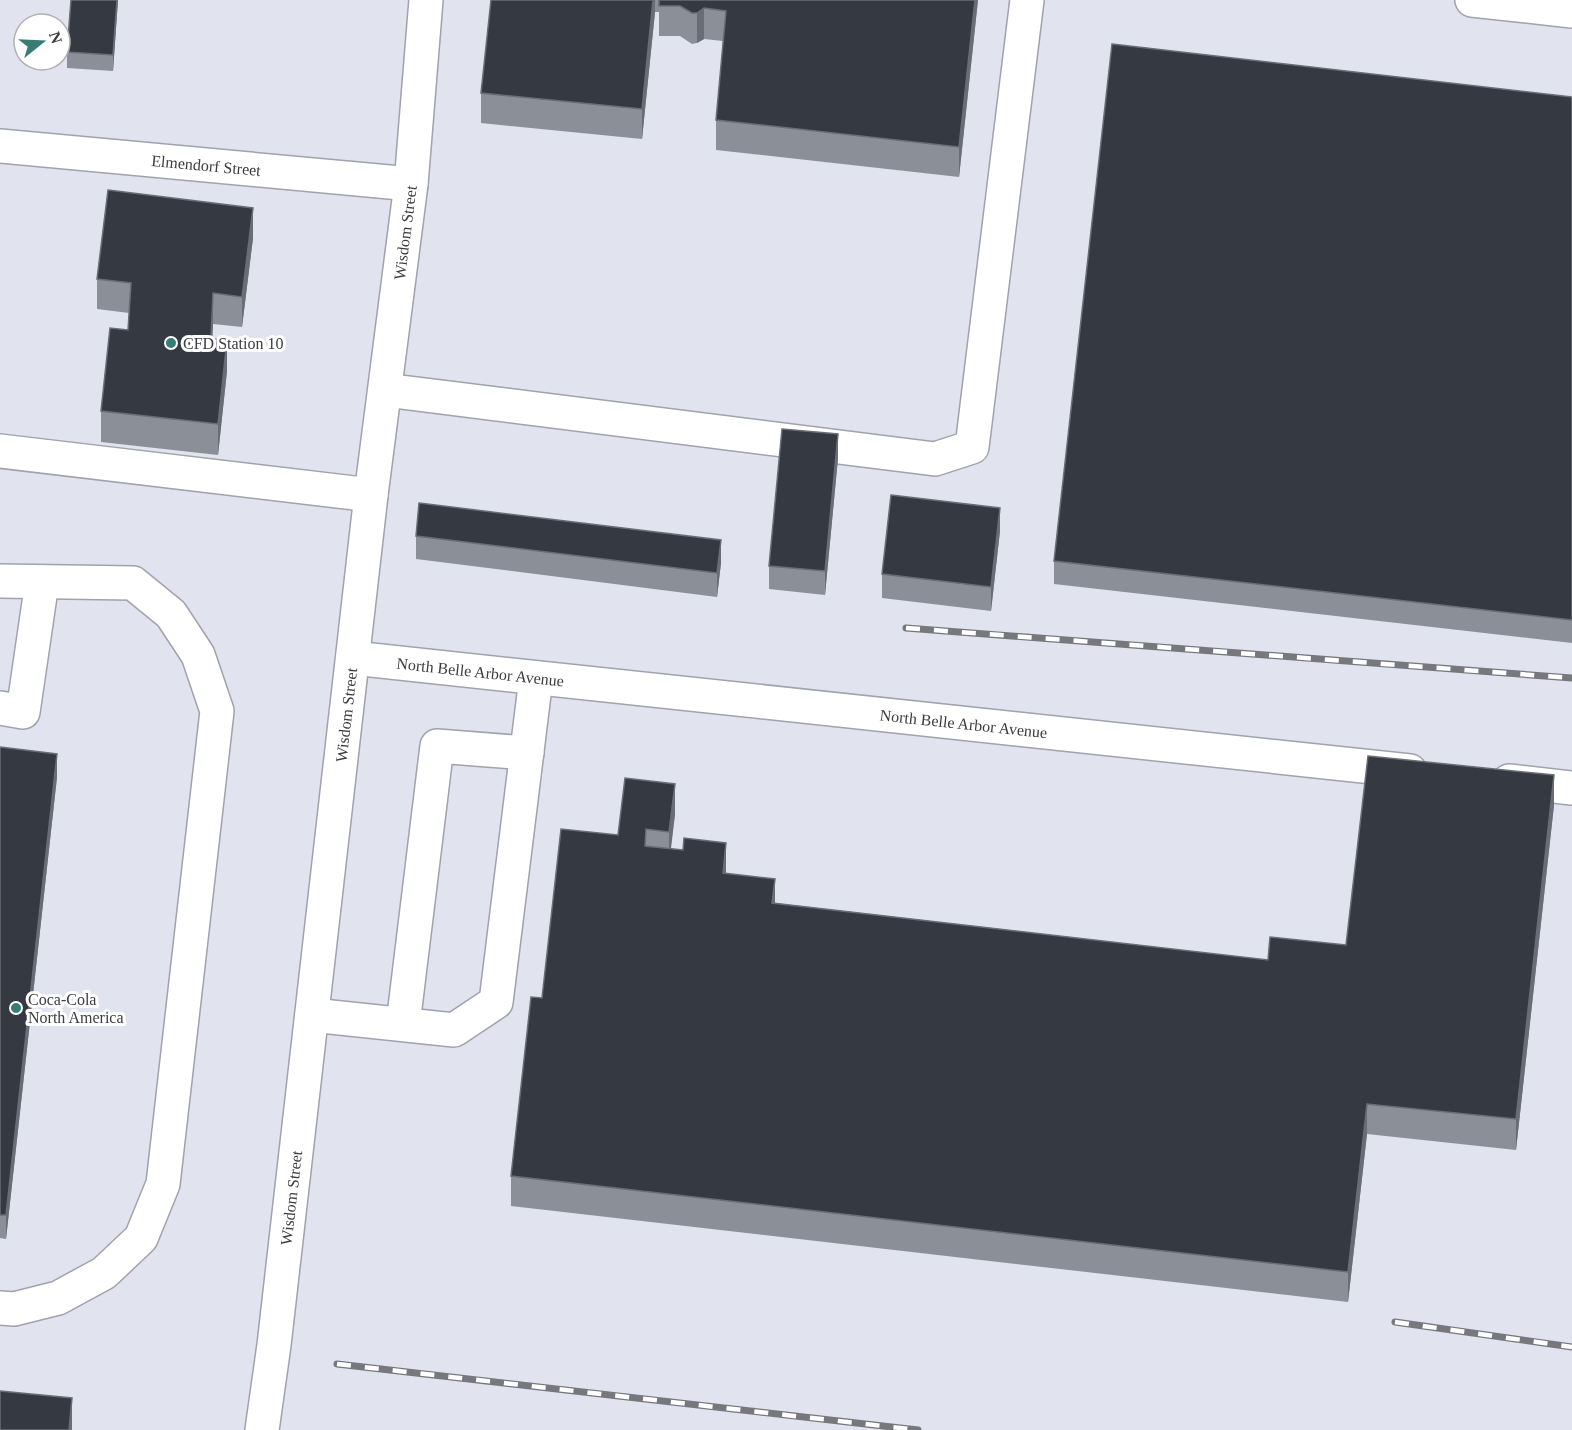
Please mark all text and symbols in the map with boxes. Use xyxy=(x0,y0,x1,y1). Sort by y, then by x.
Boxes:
north arrow xyxy=(12,12,72,72)
text: N xyxy=(46,29,66,46)
street label: Elmendorf Street xyxy=(151,152,262,179)
street label: Wisdom Street xyxy=(391,184,420,281)
place label: CFD Station 10 xyxy=(183,335,283,352)
marker: CFD Station 10 xyxy=(164,336,178,350)
street label: North Belle Arbor Avenue xyxy=(396,655,565,689)
street label: Wisdom Street xyxy=(333,666,360,763)
street label: North Belle Arbor Avenue xyxy=(879,706,1048,741)
place label: Coca-Cola North America xyxy=(28,991,124,1026)
marker: Coca-Cola North America xyxy=(9,1001,23,1015)
street label: Wisdom Street xyxy=(277,1149,305,1246)

